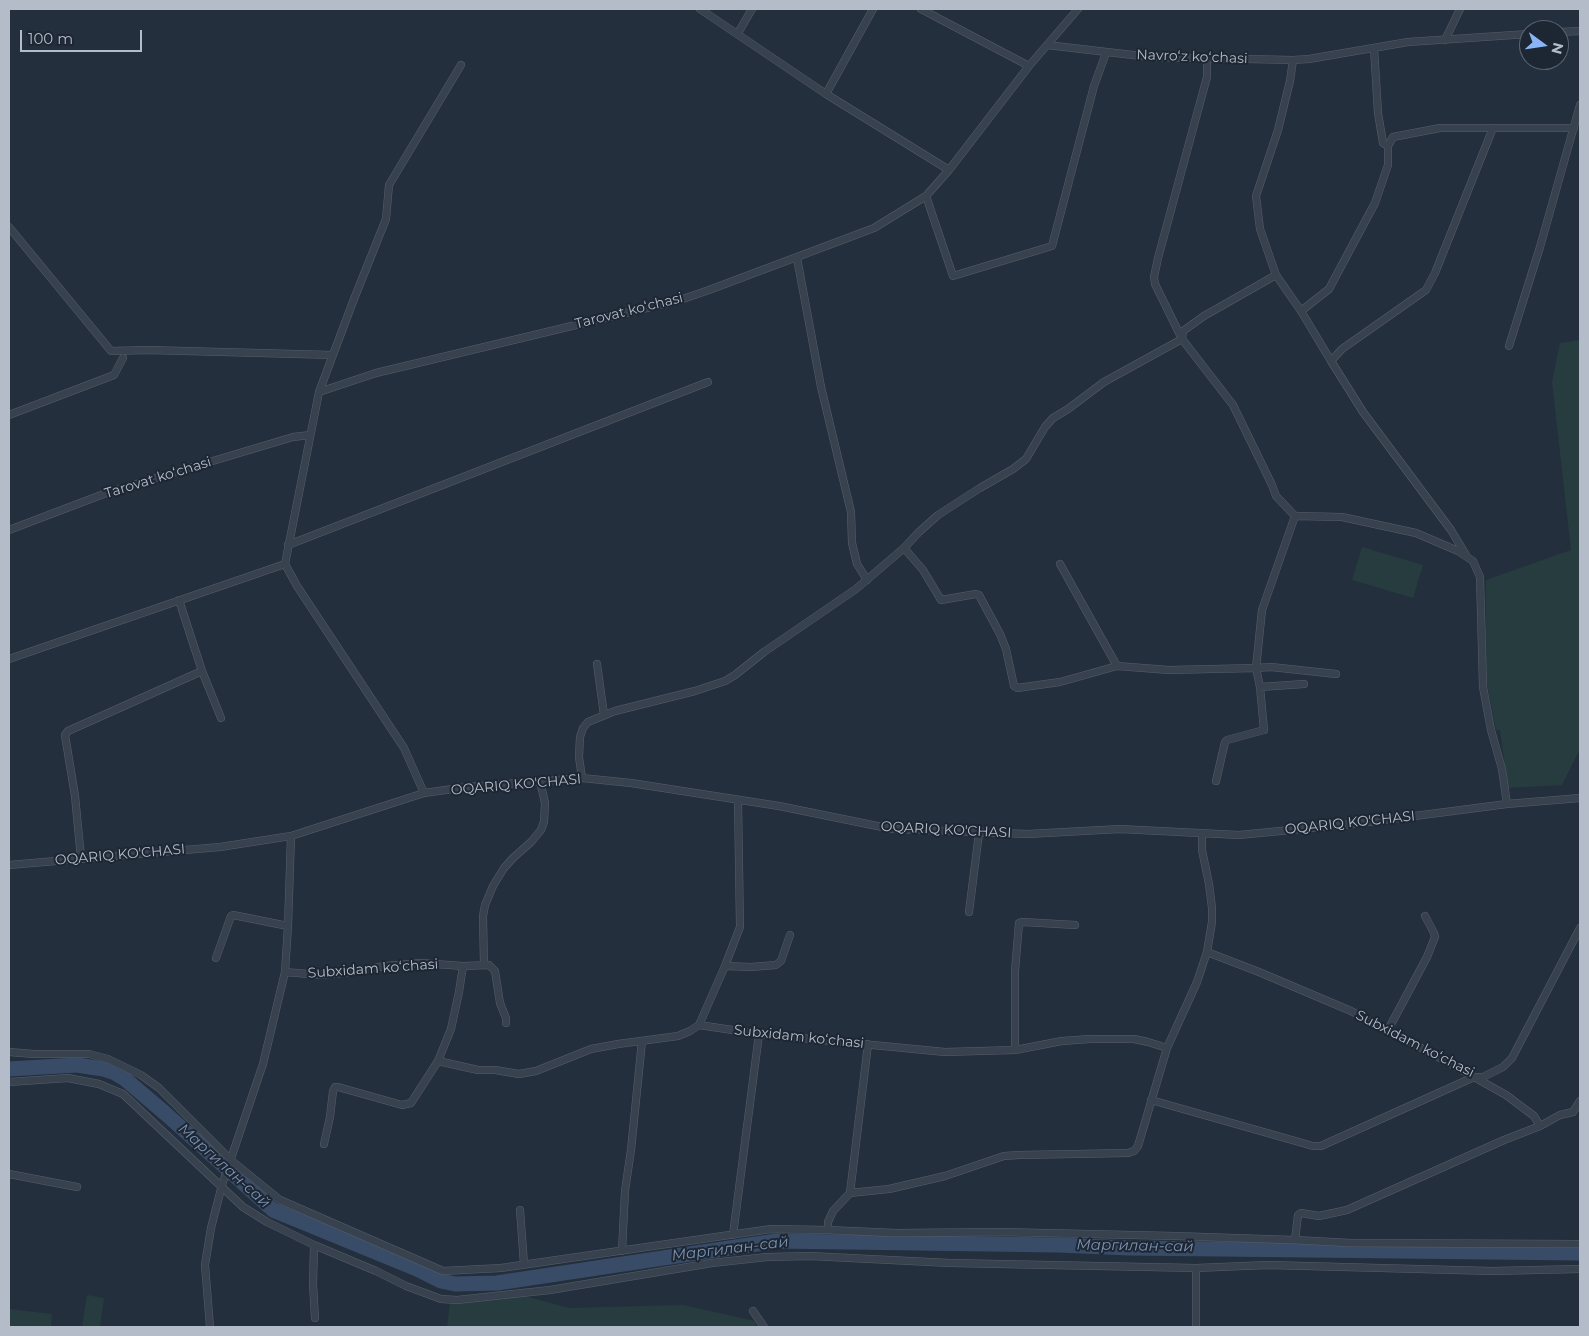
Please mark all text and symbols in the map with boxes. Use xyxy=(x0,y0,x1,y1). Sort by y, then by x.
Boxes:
scale bar xyxy=(22,20,145,52)
north arrow xyxy=(1519,20,1569,70)
text: 100 m xyxy=(28,29,73,48)
text: N xyxy=(1547,41,1568,56)
street label: Navroʻz koʻchasi xyxy=(1136,47,1248,67)
street label: Tarovat koʻchasi xyxy=(573,289,685,333)
street label: Tarovat koʻchasi xyxy=(103,454,213,502)
street label: OQARIQ KO'CHASI xyxy=(450,771,582,799)
street label: OQARIQ KO'CHASI xyxy=(1284,808,1416,838)
street label: OQARIQ KO'CHASI xyxy=(880,818,1012,842)
street label: OQARIQ KO'CHASI xyxy=(54,841,186,869)
street label: Subxidam koʻchasi xyxy=(307,956,439,982)
street label: Subxidam koʻchasi xyxy=(1353,1007,1477,1081)
street label: Subxidam koʻchasi xyxy=(733,1022,865,1052)
water label: Маргилан-сай xyxy=(174,1120,274,1212)
water label: Маргилан-сай xyxy=(671,1233,789,1265)
water label: Маргилан-сай xyxy=(1076,1236,1194,1256)

